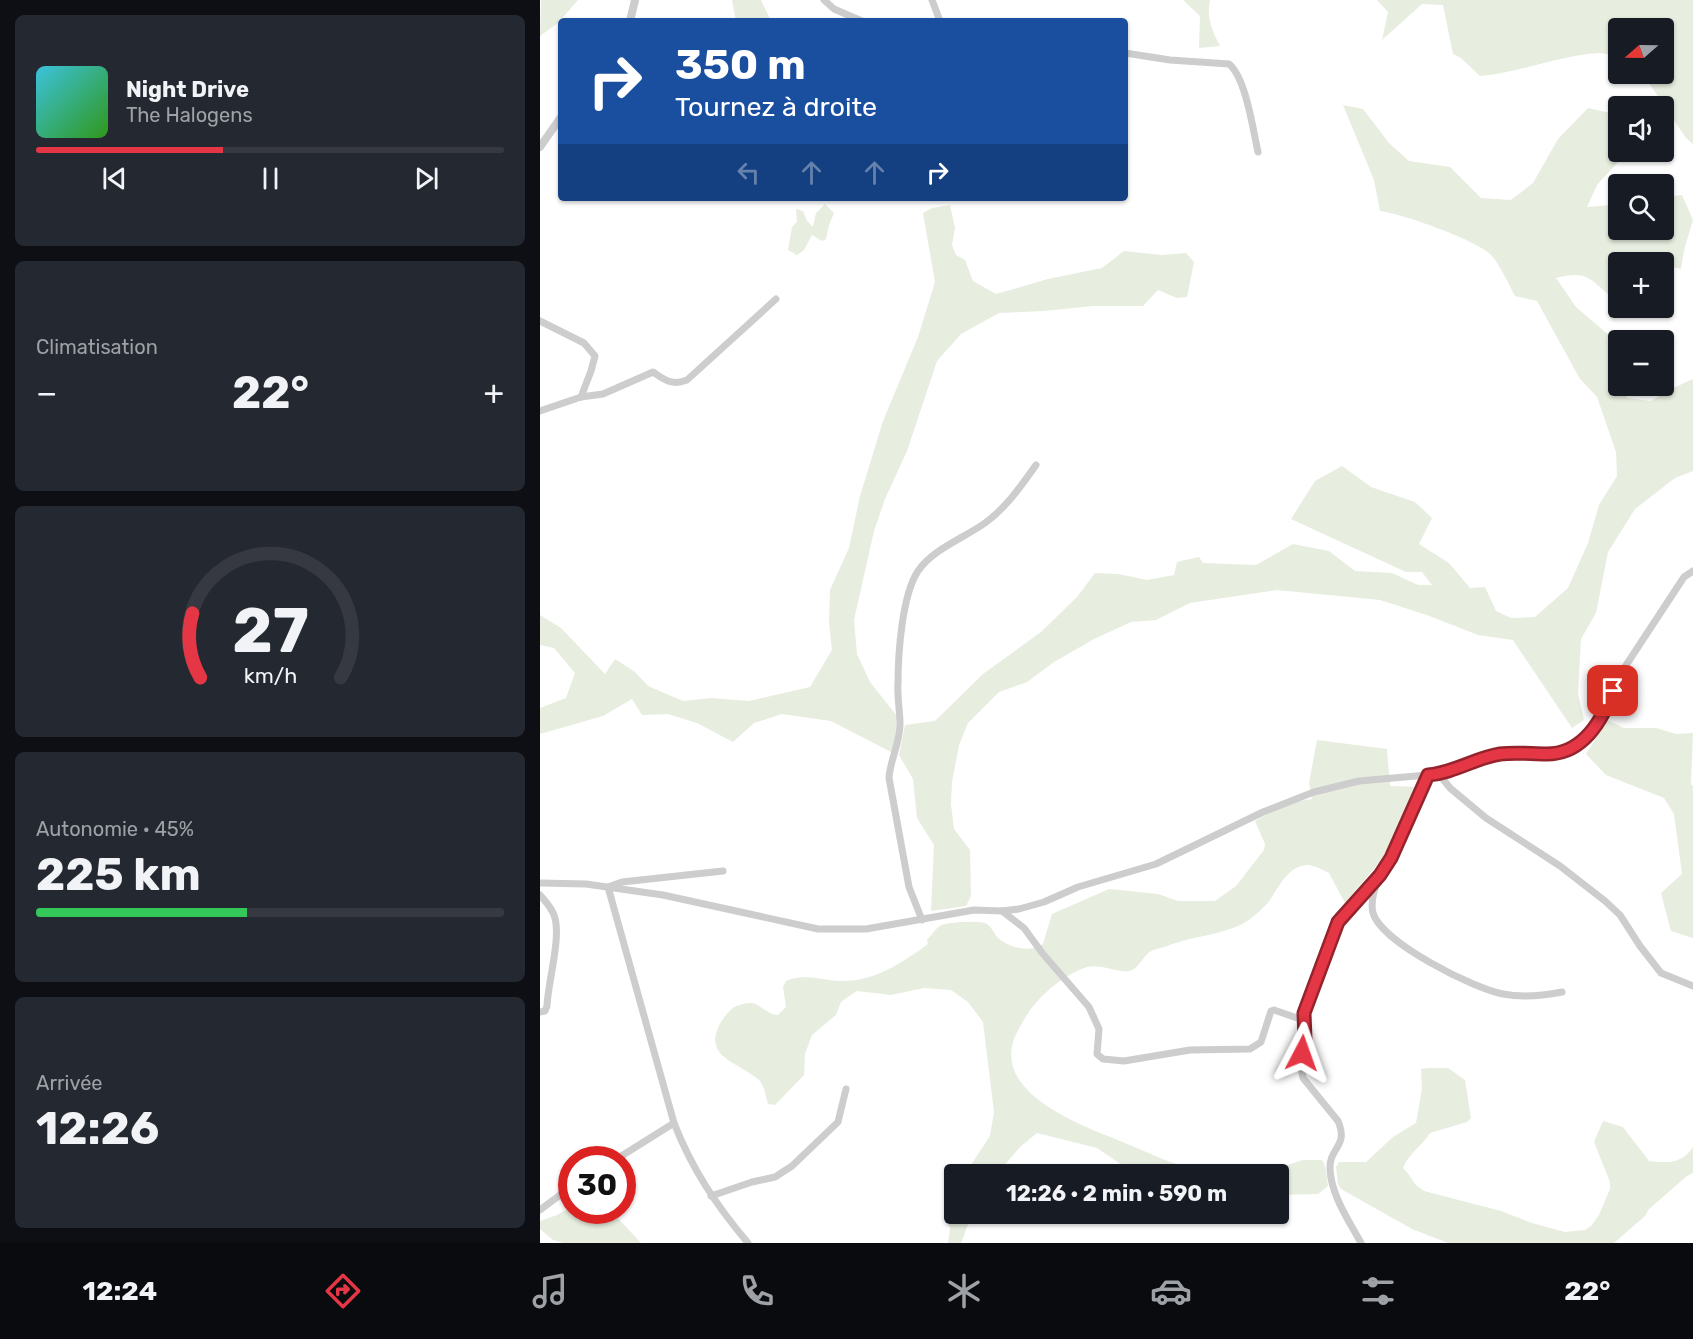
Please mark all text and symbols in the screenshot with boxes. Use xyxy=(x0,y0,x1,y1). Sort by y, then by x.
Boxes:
north arrow xyxy=(1608,18,1674,84)
map controls xyxy=(1608,18,1674,396)
text: 350 m xyxy=(675,40,806,90)
icon: right xyxy=(576,42,654,120)
text: Night Drive xyxy=(126,76,249,103)
text: Tournez à droite xyxy=(675,91,877,123)
button: sound xyxy=(1608,96,1674,162)
text: The Halogens xyxy=(126,103,253,127)
icon: left xyxy=(732,156,765,189)
icon: ahead xyxy=(795,156,828,189)
icon: ahead xyxy=(858,156,891,189)
icon: right xyxy=(921,156,954,189)
icon: previous xyxy=(98,162,131,195)
icon: pause xyxy=(254,162,287,195)
icon: next xyxy=(410,162,443,195)
button: search xyxy=(1608,174,1674,240)
button: + xyxy=(1608,252,1674,318)
button: − xyxy=(1608,330,1674,396)
text: Climatisation xyxy=(36,335,158,359)
text: 22° xyxy=(232,366,309,419)
text: − xyxy=(36,373,57,412)
text: + xyxy=(483,373,504,412)
text: 27 xyxy=(232,595,308,669)
text: km/h xyxy=(243,664,297,689)
pin xyxy=(1587,665,1638,716)
icon: arrive xyxy=(1596,674,1629,707)
text: Autonomie · 45% xyxy=(36,817,194,841)
text: 225 km xyxy=(36,848,201,901)
position arrow xyxy=(1270,1021,1334,1085)
text: Arrivée xyxy=(36,1071,103,1095)
text: 12:26 xyxy=(36,1102,159,1155)
speed limit sign: 30 xyxy=(558,1146,636,1224)
text: 12:26 · 2 min · 590 m xyxy=(1006,1180,1227,1207)
icon: directions xyxy=(322,1270,364,1312)
icon: music xyxy=(529,1270,571,1312)
icon: phone xyxy=(736,1270,778,1312)
icon: climate xyxy=(943,1270,985,1312)
icon: car xyxy=(1150,1270,1192,1312)
icon: filters xyxy=(1357,1270,1399,1312)
text: 12:24 xyxy=(83,1275,157,1307)
text: 22° xyxy=(1564,1275,1610,1307)

